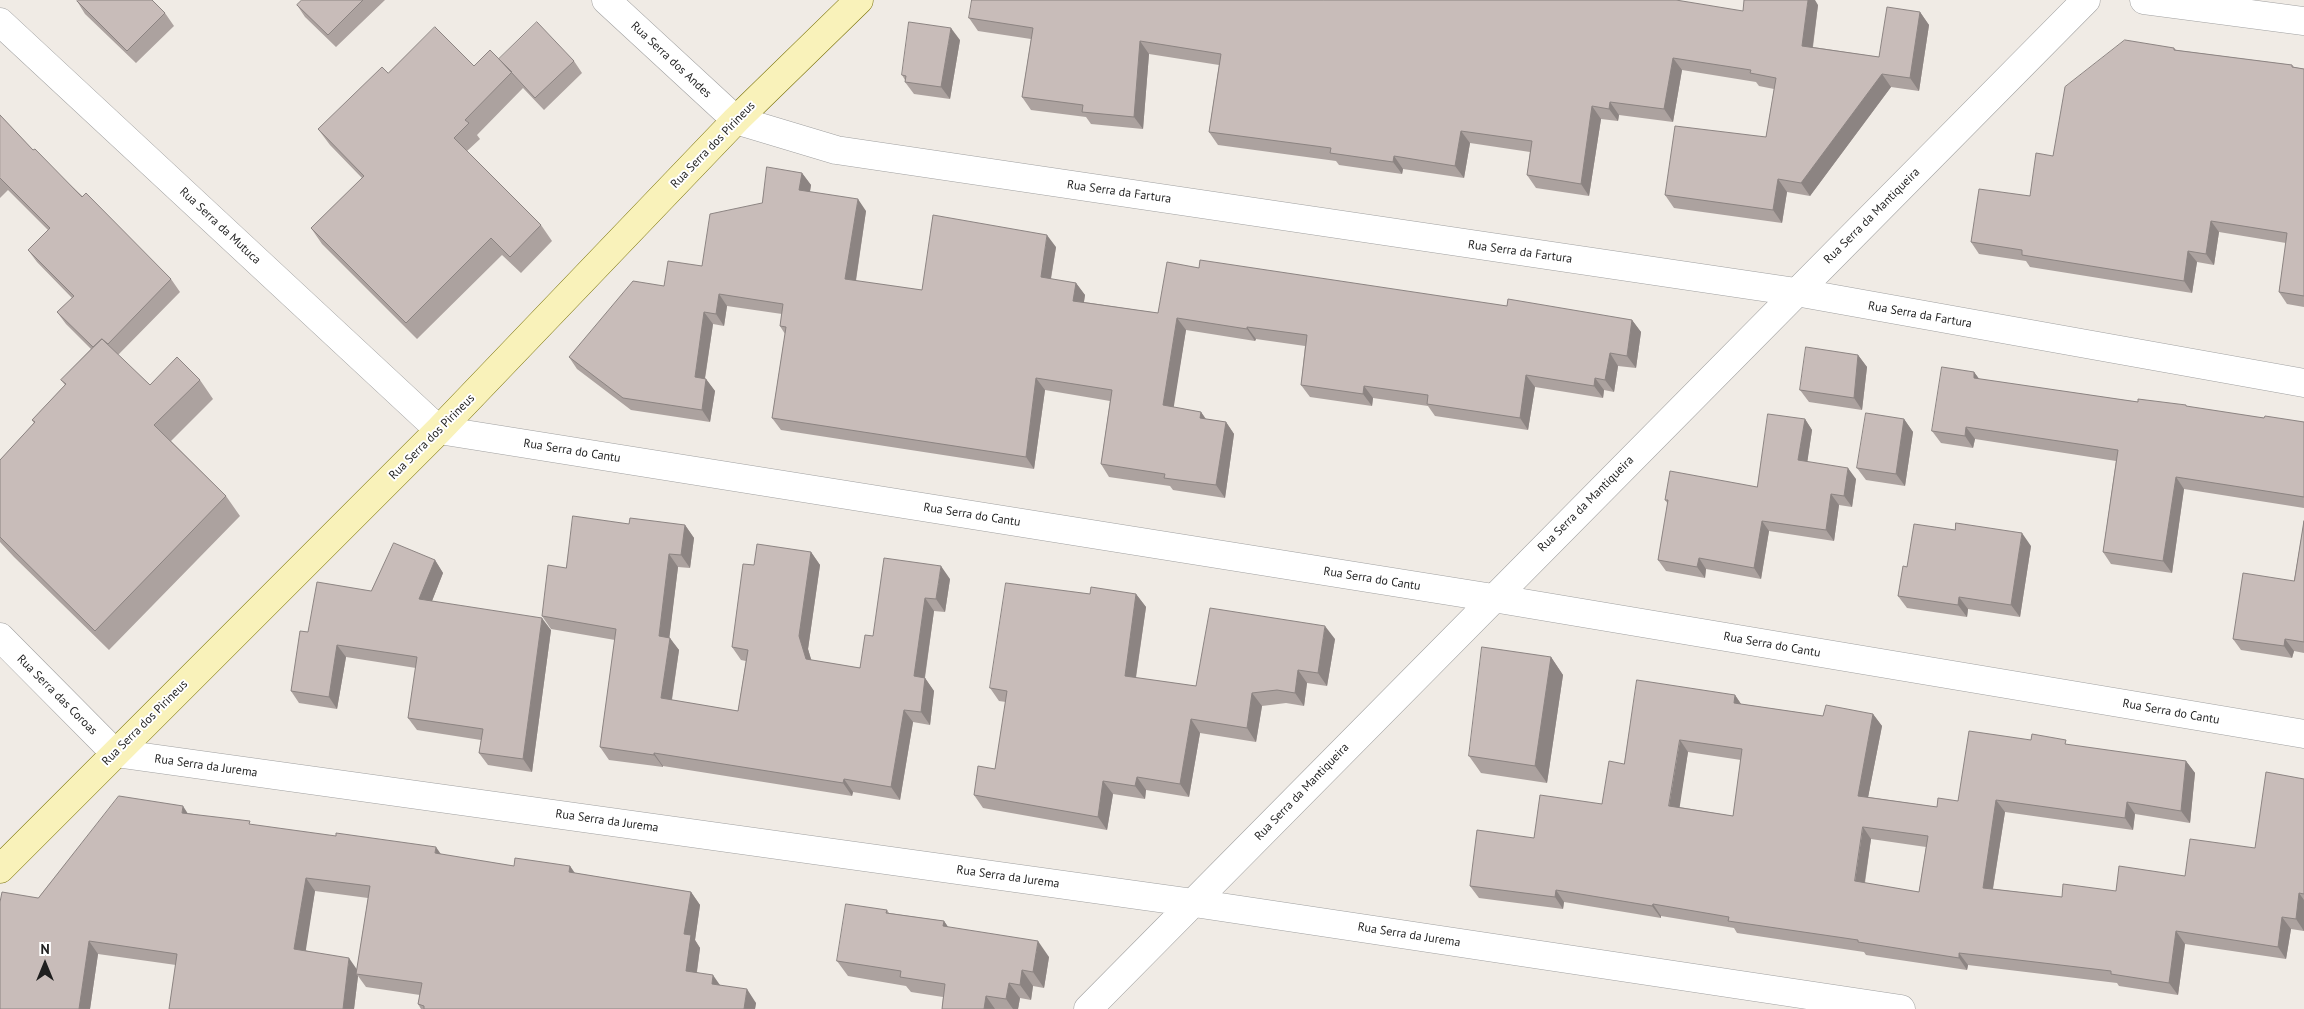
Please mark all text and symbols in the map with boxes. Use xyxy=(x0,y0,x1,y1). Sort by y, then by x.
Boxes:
street label: Rua Serra dos Andes xyxy=(628,19,714,101)
street label: Rua Serra dos Pirineus xyxy=(668,99,758,191)
street label: Rua Serra da Mantiqueira xyxy=(1821,165,1923,267)
street label: Rua Serra da Fartura xyxy=(1066,178,1172,206)
street label: Rua Serra da Mutuca xyxy=(176,185,264,267)
street label: Rua Serra da Fartura xyxy=(1467,238,1573,266)
street label: Rua Serra da Fartura xyxy=(1867,299,1973,331)
street label: Rua Serra dos Pirineus xyxy=(386,391,478,483)
street label: Rua Serra do Cantu xyxy=(522,436,622,466)
street label: Rua Serra da Mantiqueira xyxy=(1535,453,1637,555)
street label: Rua Serra do Cantu xyxy=(922,500,1022,530)
street label: Rua Serra do Cantu xyxy=(1322,564,1422,594)
street label: Rua Serra do Cantu xyxy=(1722,629,1822,661)
street label: Rua Serra das Coroas xyxy=(14,652,100,738)
street label: Rua Serra dos Pirineus xyxy=(99,677,191,769)
street label: Rua Serra do Cantu xyxy=(2121,696,2221,728)
street label: Rua Serra da Mantiqueira xyxy=(1252,740,1352,844)
street label: Rua Serra da Jurema xyxy=(154,752,258,780)
street label: Rua Serra da Jurema xyxy=(555,807,659,835)
street label: Rua Serra da Jurema xyxy=(956,863,1060,891)
street label: Rua Serra da Jurema xyxy=(1357,920,1461,950)
north arrow xyxy=(20,939,70,989)
text: N xyxy=(40,940,50,958)

